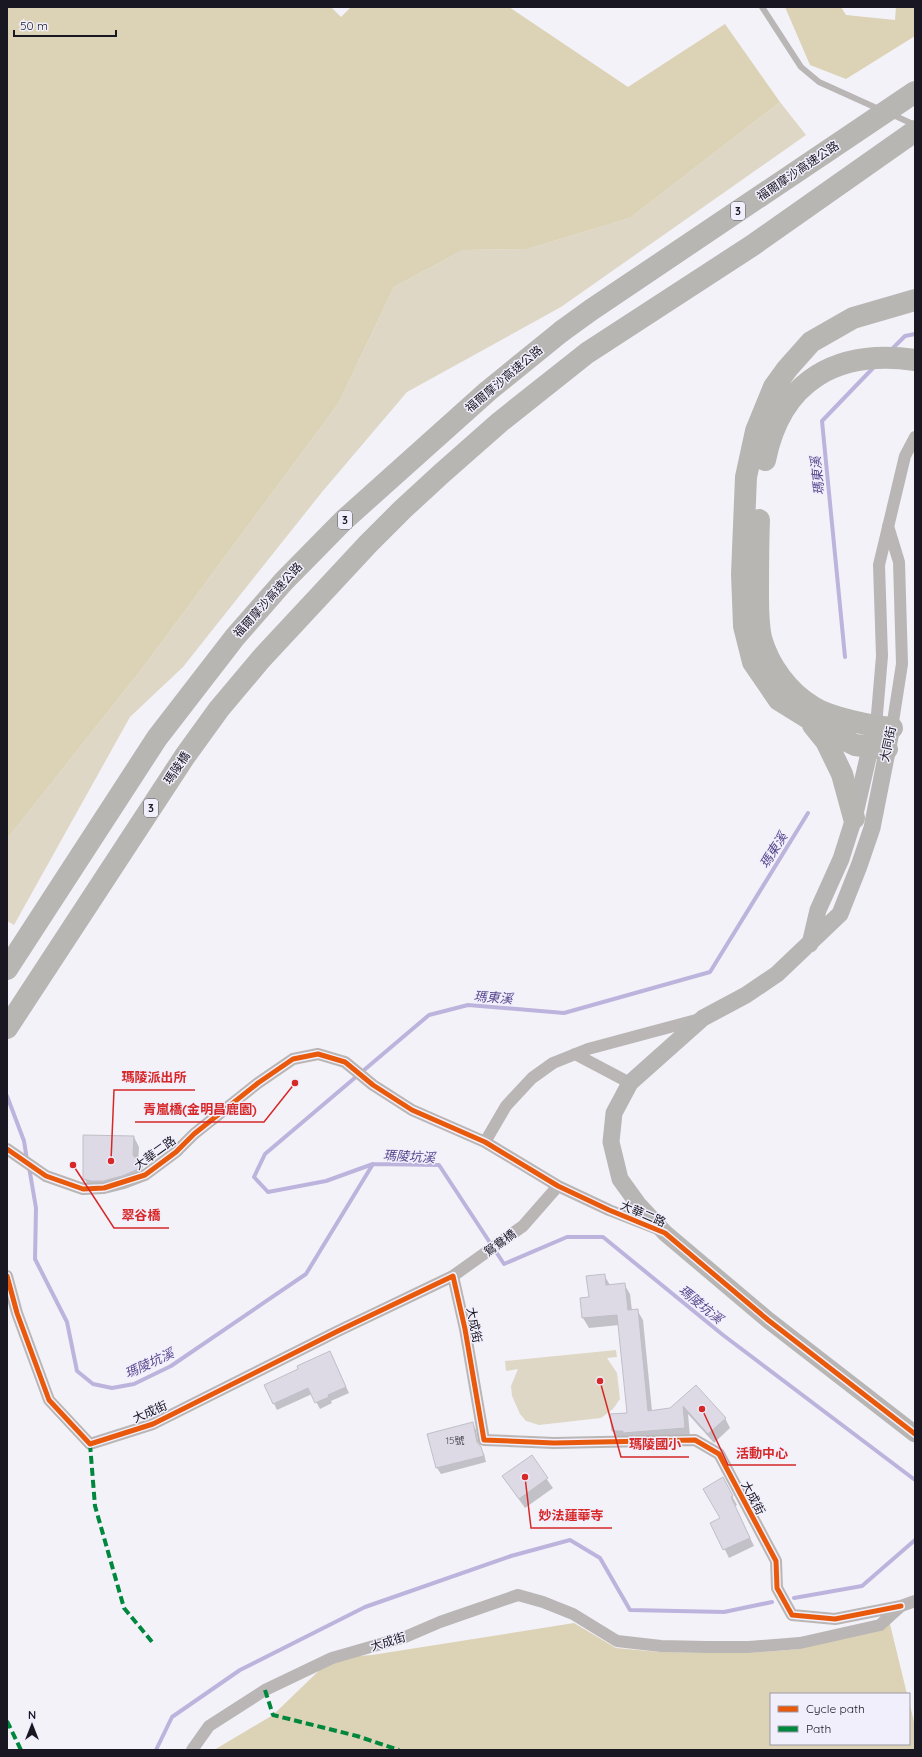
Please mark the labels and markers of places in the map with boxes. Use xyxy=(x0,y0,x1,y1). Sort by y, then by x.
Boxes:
callout: 瑪陵派出所 xyxy=(114,1065,195,1090)
callout: 青嵐橋(金明昌鹿園) xyxy=(135,1097,264,1122)
callout: 翠谷橋 xyxy=(114,1203,169,1228)
callout: 瑪陵國小 xyxy=(621,1432,689,1457)
callout: 活動中心 xyxy=(728,1440,796,1465)
callout: 妙法蓮華寺 xyxy=(531,1503,612,1528)

